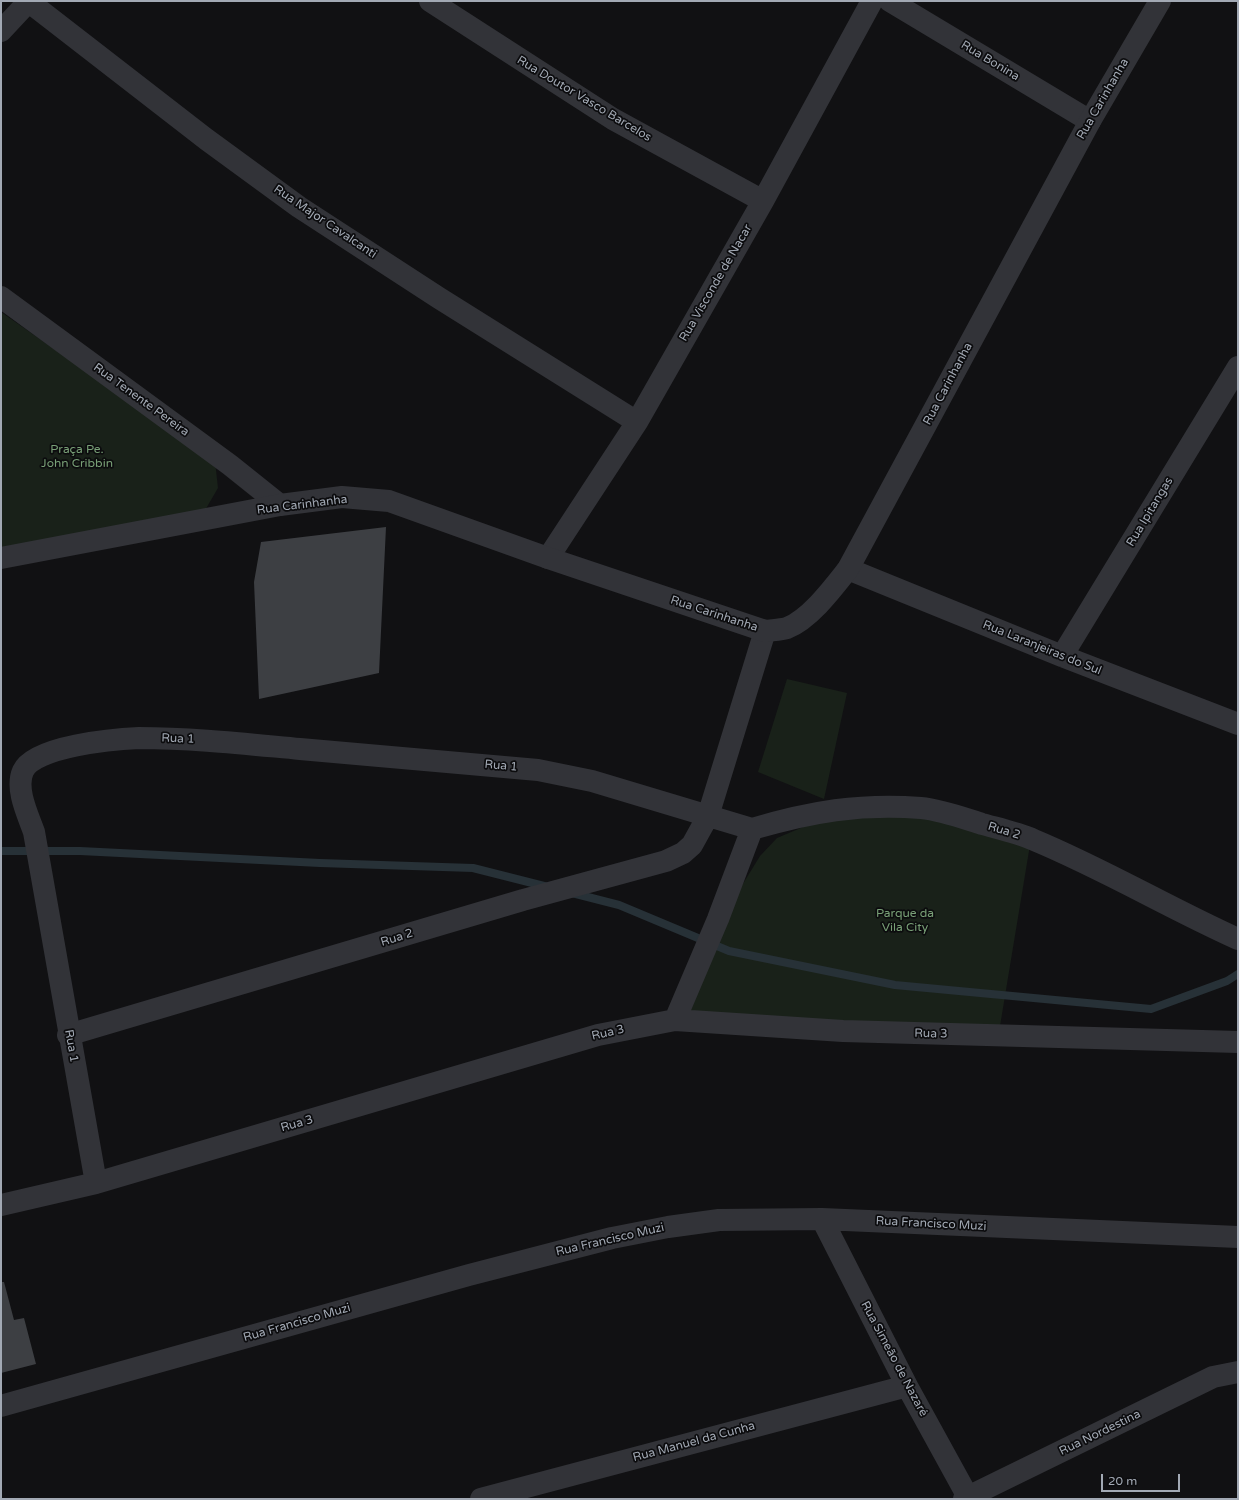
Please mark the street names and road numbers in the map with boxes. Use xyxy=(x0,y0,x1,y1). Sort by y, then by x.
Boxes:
street label: Rua Bonina xyxy=(958,38,1022,84)
street label: Rua Doutor Vasco Barcelos xyxy=(514,53,654,145)
street label: Rua Carinhanha xyxy=(1074,56,1132,142)
street label: Rua Major Cavalcanti xyxy=(271,182,379,262)
street label: Rua Visconde de Nacar xyxy=(677,222,755,344)
street label: Rua Carinhanha xyxy=(920,340,976,428)
street label: Rua Tenente Pereira xyxy=(90,360,192,440)
street label: Rua Ipitangas xyxy=(1124,475,1176,549)
street label: Rua Carinhanha xyxy=(256,492,348,518)
street label: Rua Carinhanha xyxy=(668,593,760,635)
street label: Rua Laranjeiras do Sul xyxy=(981,618,1103,678)
street label: Rua 1 xyxy=(161,731,195,747)
street label: Rua 1 xyxy=(484,757,518,775)
street label: Rua 2 xyxy=(986,819,1022,843)
street label: Rua 2 xyxy=(379,926,415,950)
street label: Rua 3 xyxy=(590,1022,626,1044)
street label: Rua 3 xyxy=(914,1027,948,1041)
street label: Rua 1 xyxy=(61,1028,81,1064)
street label: Rua 3 xyxy=(279,1112,315,1136)
street label: Rua Francisco Muzi xyxy=(875,1214,987,1234)
street label: Rua Francisco Muzi xyxy=(554,1221,666,1259)
street label: Rua Simeão de Nazaré xyxy=(857,1299,931,1419)
street label: Rua Francisco Muzi xyxy=(242,1301,352,1345)
street label: Rua Nordestina xyxy=(1057,1407,1143,1459)
street label: Rua Manuel da Cunha xyxy=(631,1419,757,1465)

